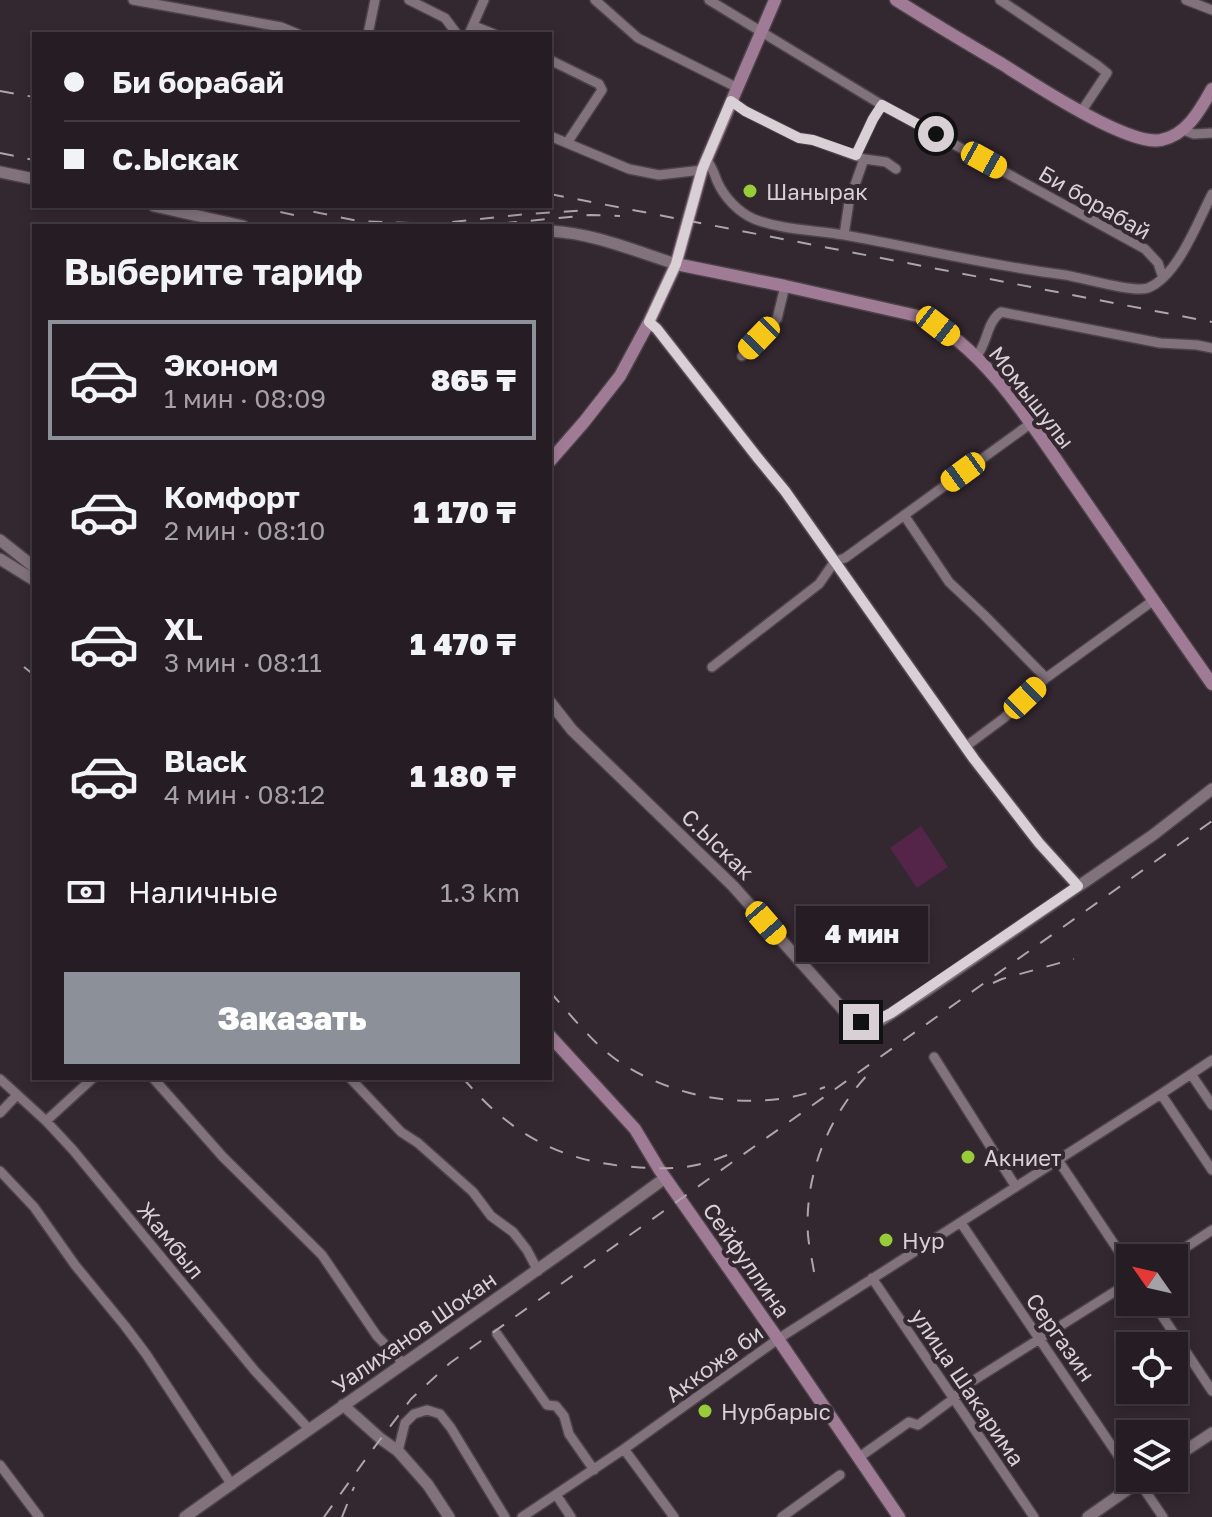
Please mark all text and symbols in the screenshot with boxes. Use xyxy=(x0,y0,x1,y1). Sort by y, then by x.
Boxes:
text: Би борабай xyxy=(112,64,284,100)
route start xyxy=(918,116,954,152)
car xyxy=(957,138,1011,182)
text: С.Ыскак xyxy=(112,141,239,177)
street label: Би борабай xyxy=(1034,159,1156,245)
place label: Шанырак xyxy=(766,178,868,205)
marker: Шанырак xyxy=(741,182,759,200)
text: Выберите тариф xyxy=(64,250,363,293)
car xyxy=(912,302,964,350)
car xyxy=(734,312,784,364)
street label: Момышулы xyxy=(984,340,1080,454)
icon: car xyxy=(68,344,140,416)
text: Эконом xyxy=(164,347,278,383)
text: 865 ₸ xyxy=(431,362,516,398)
text: 1 мин · 08:09 xyxy=(164,383,326,414)
car xyxy=(937,448,989,496)
icon: car xyxy=(68,476,140,548)
text: Комфорт xyxy=(164,479,300,515)
text: 1 170 ₸ xyxy=(413,494,516,530)
text: 2 мин · 08:10 xyxy=(164,515,325,546)
icon: car xyxy=(68,608,140,680)
text: XL xyxy=(164,611,203,647)
text: 1 470 ₸ xyxy=(410,626,516,662)
text: 3 мин · 08:11 xyxy=(164,647,322,678)
car xyxy=(999,673,1051,723)
icon: car xyxy=(68,740,140,812)
text: Black xyxy=(164,743,247,779)
text: 1 180 ₸ xyxy=(410,758,516,794)
text: 4 мин · 08:12 xyxy=(164,779,325,810)
street label: С.Ыскак xyxy=(676,803,760,885)
icon: cash xyxy=(64,870,108,914)
text: Наличные xyxy=(128,874,278,910)
text: 1.3 km xyxy=(440,877,520,908)
car xyxy=(741,897,791,949)
callout: 4 мин xyxy=(795,906,927,962)
text: 4 мин xyxy=(825,918,899,949)
button: Заказать xyxy=(64,972,520,1064)
route end xyxy=(843,1004,879,1040)
place label: Акниет xyxy=(984,1144,1062,1171)
marker: Акниет xyxy=(959,1148,977,1166)
street label: Жамбыл xyxy=(132,1196,210,1284)
street label: Сейфуллина xyxy=(698,1197,796,1323)
place label: Нур xyxy=(902,1227,945,1254)
marker: Нур xyxy=(877,1231,895,1249)
north arrow xyxy=(1116,1244,1188,1316)
map controls xyxy=(1116,1244,1188,1492)
street label: Уалиханов Шокан xyxy=(327,1265,501,1399)
street label: Сергазин xyxy=(1021,1288,1101,1386)
street label: улица Шакарима xyxy=(905,1303,1031,1471)
street label: Аккожа би xyxy=(660,1319,768,1407)
button: locate xyxy=(1116,1332,1188,1404)
place label: Нурбарыс xyxy=(721,1398,831,1425)
marker: Нурбарыс xyxy=(696,1402,714,1420)
button: layers xyxy=(1116,1420,1188,1492)

